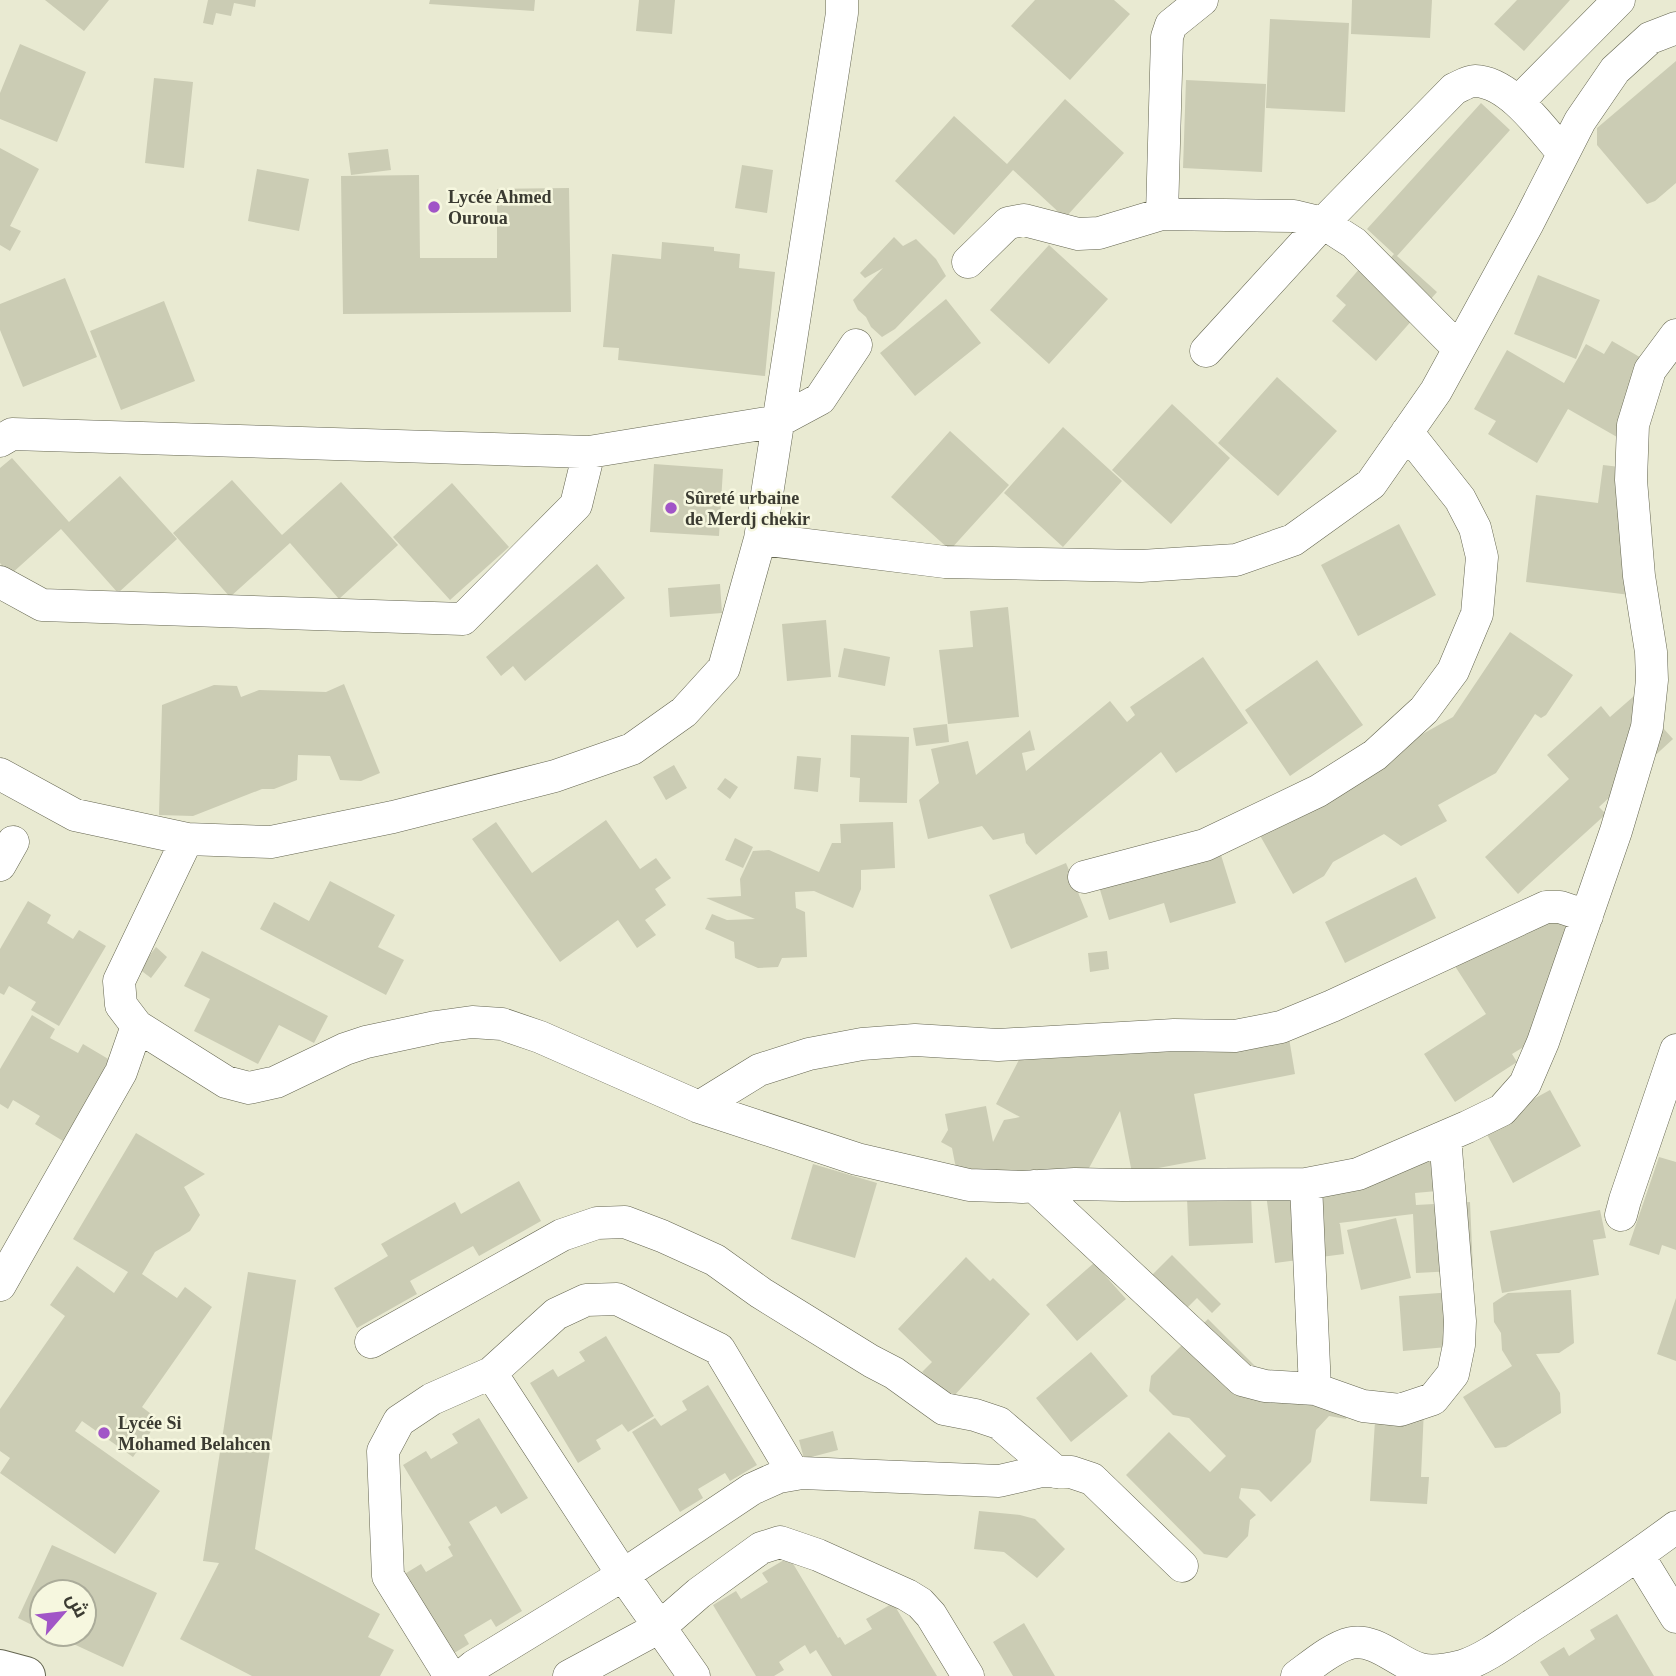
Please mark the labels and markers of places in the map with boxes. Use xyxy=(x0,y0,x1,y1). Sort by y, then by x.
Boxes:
place label: Lycée Ahmed Ouroua xyxy=(448,187,552,228)
marker: Lycée Ahmed Ouroua xyxy=(426,199,442,215)
place label: Sûreté urbaine de Merdj chekir xyxy=(685,488,810,529)
marker: Sûreté urbaine de Merdj chekir xyxy=(663,500,679,516)
place label: Lycée Si Mohamed Belahcen xyxy=(118,1413,271,1454)
marker: Lycée Si Mohamed Belahcen xyxy=(96,1425,112,1441)

